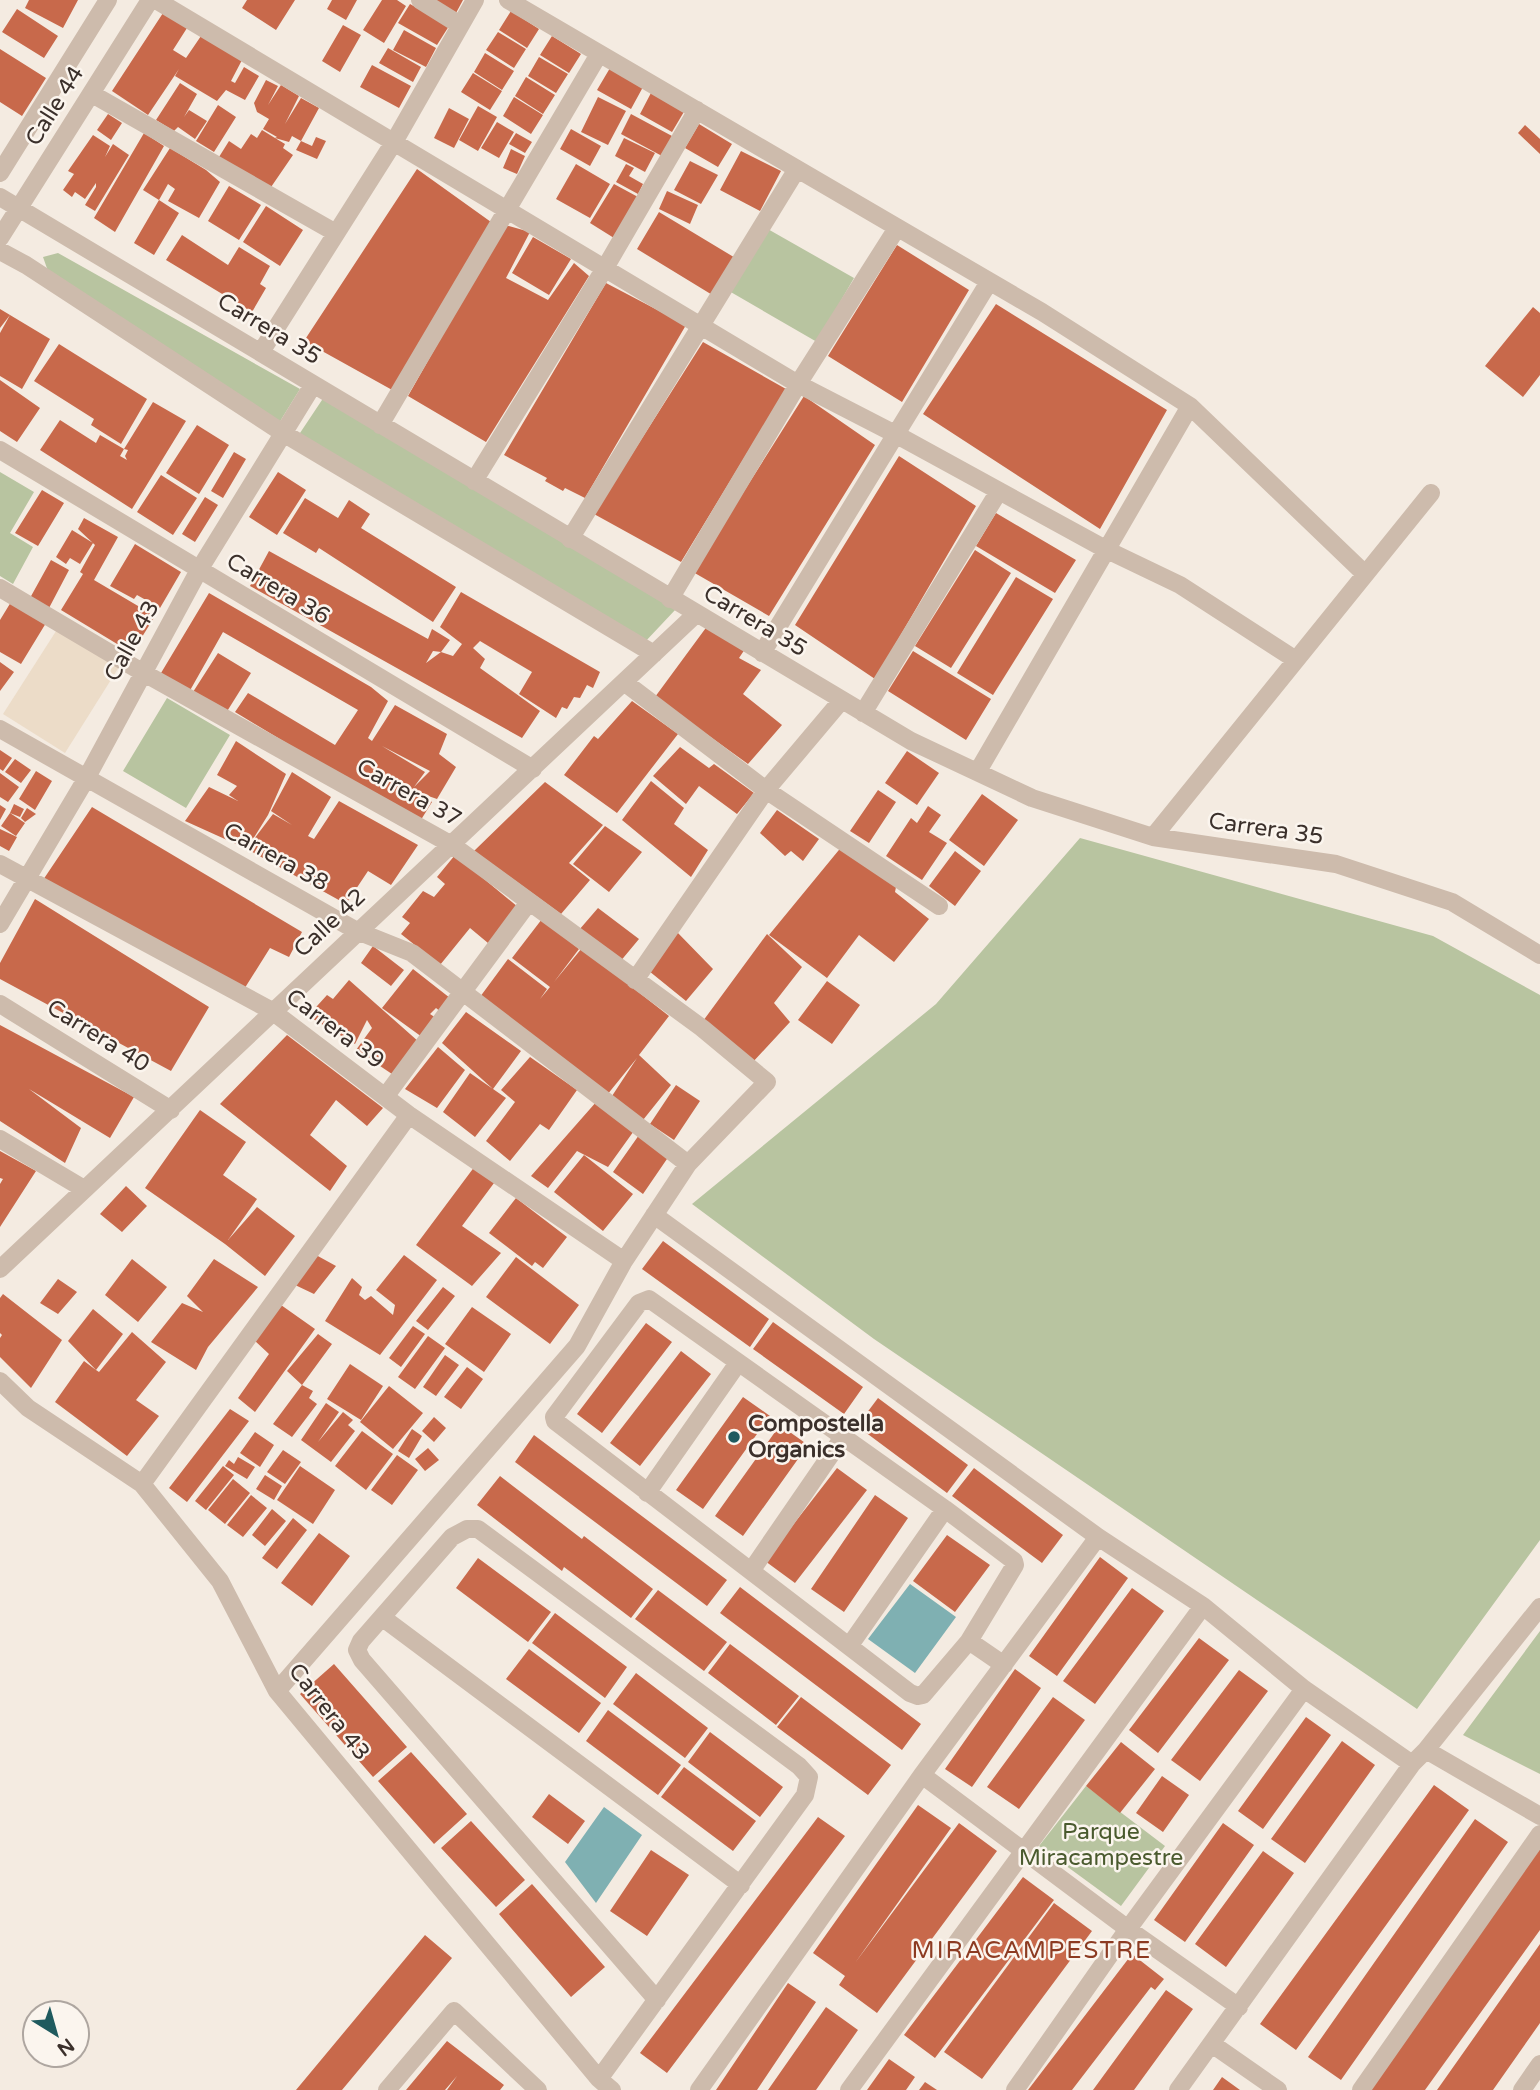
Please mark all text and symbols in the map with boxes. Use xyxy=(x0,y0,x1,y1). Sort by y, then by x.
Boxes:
street label: Calle 44 xyxy=(20,61,90,151)
street label: Carrera 35 xyxy=(212,287,326,371)
street label: Carrera 36 xyxy=(221,547,335,631)
street label: Carrera 35 xyxy=(698,579,812,663)
street label: Calle 43 xyxy=(98,596,166,686)
street label: Carrera 37 xyxy=(352,753,466,833)
street label: Carrera 35 xyxy=(1207,807,1325,851)
street label: Carrera 38 xyxy=(219,817,333,897)
street label: Calle 42 xyxy=(288,883,372,963)
street label: Carrera 39 xyxy=(280,983,390,1075)
street label: Carrera 40 xyxy=(41,993,155,1079)
place label: Compostella Organics xyxy=(748,1410,884,1464)
marker: Compostella Organics xyxy=(726,1429,742,1445)
street label: Carrera 43 xyxy=(282,1658,376,1766)
park label: Parque Miracampestre xyxy=(1019,1818,1183,1872)
district label: MIRACAMPESTRE xyxy=(912,1936,1152,1965)
north arrow xyxy=(21,1999,91,2069)
text: N xyxy=(53,2033,78,2060)

